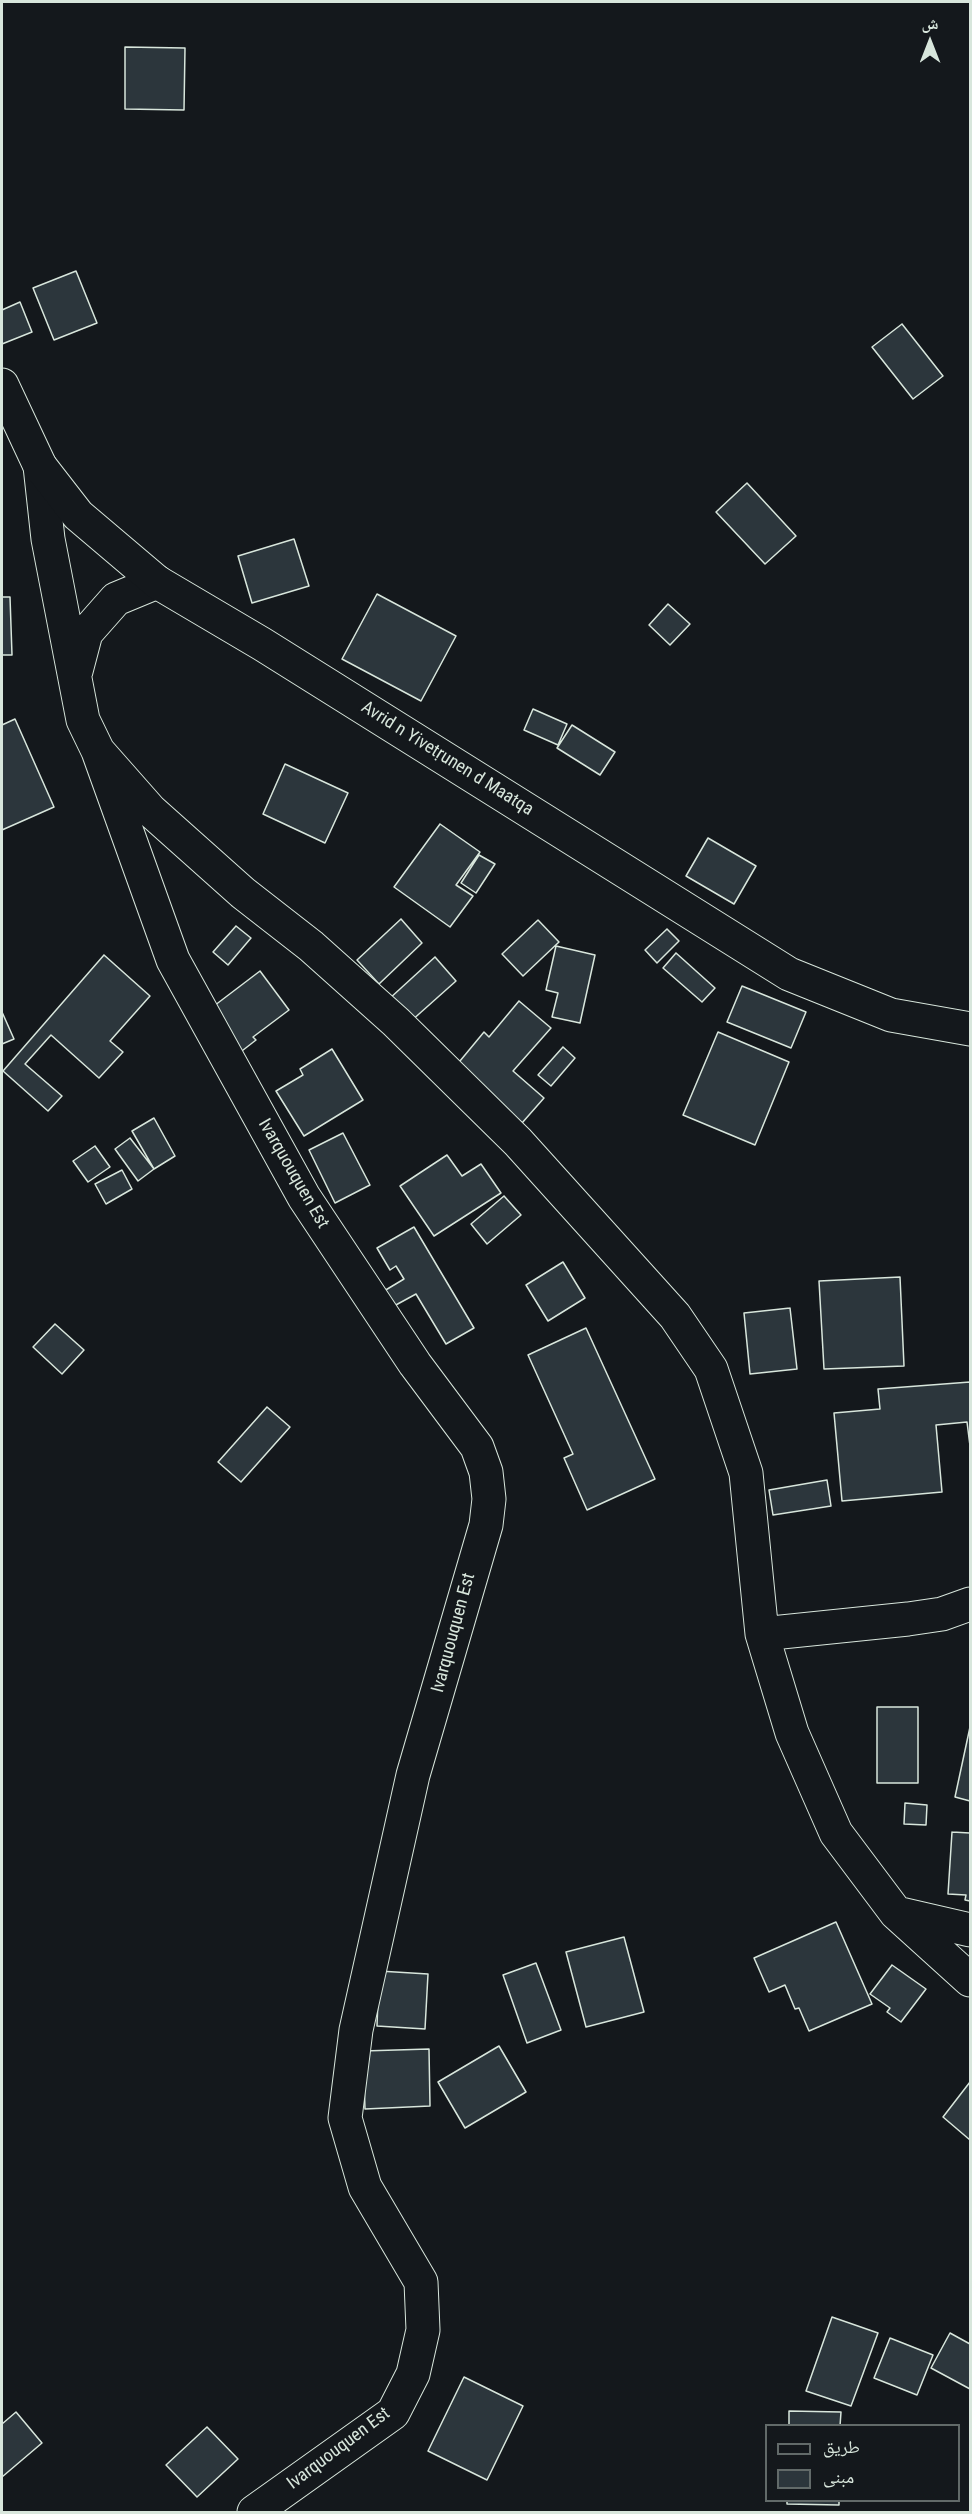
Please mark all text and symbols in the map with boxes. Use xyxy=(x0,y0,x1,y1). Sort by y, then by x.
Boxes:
north arrow xyxy=(900,12,960,72)
text: ش xyxy=(922,14,938,33)
street label: Avrid n Yivetṛunen d Maatqa xyxy=(357,697,537,821)
street label: Ivarquouquen Est xyxy=(253,1115,333,1233)
street label: Ivarquouquen Est xyxy=(428,1571,480,1695)
street label: Ivarquouquen Est xyxy=(283,2403,395,2495)
legend xyxy=(765,2424,960,2502)
text: طريق xyxy=(823,2436,860,2457)
text: مبنى xyxy=(823,2466,854,2487)

